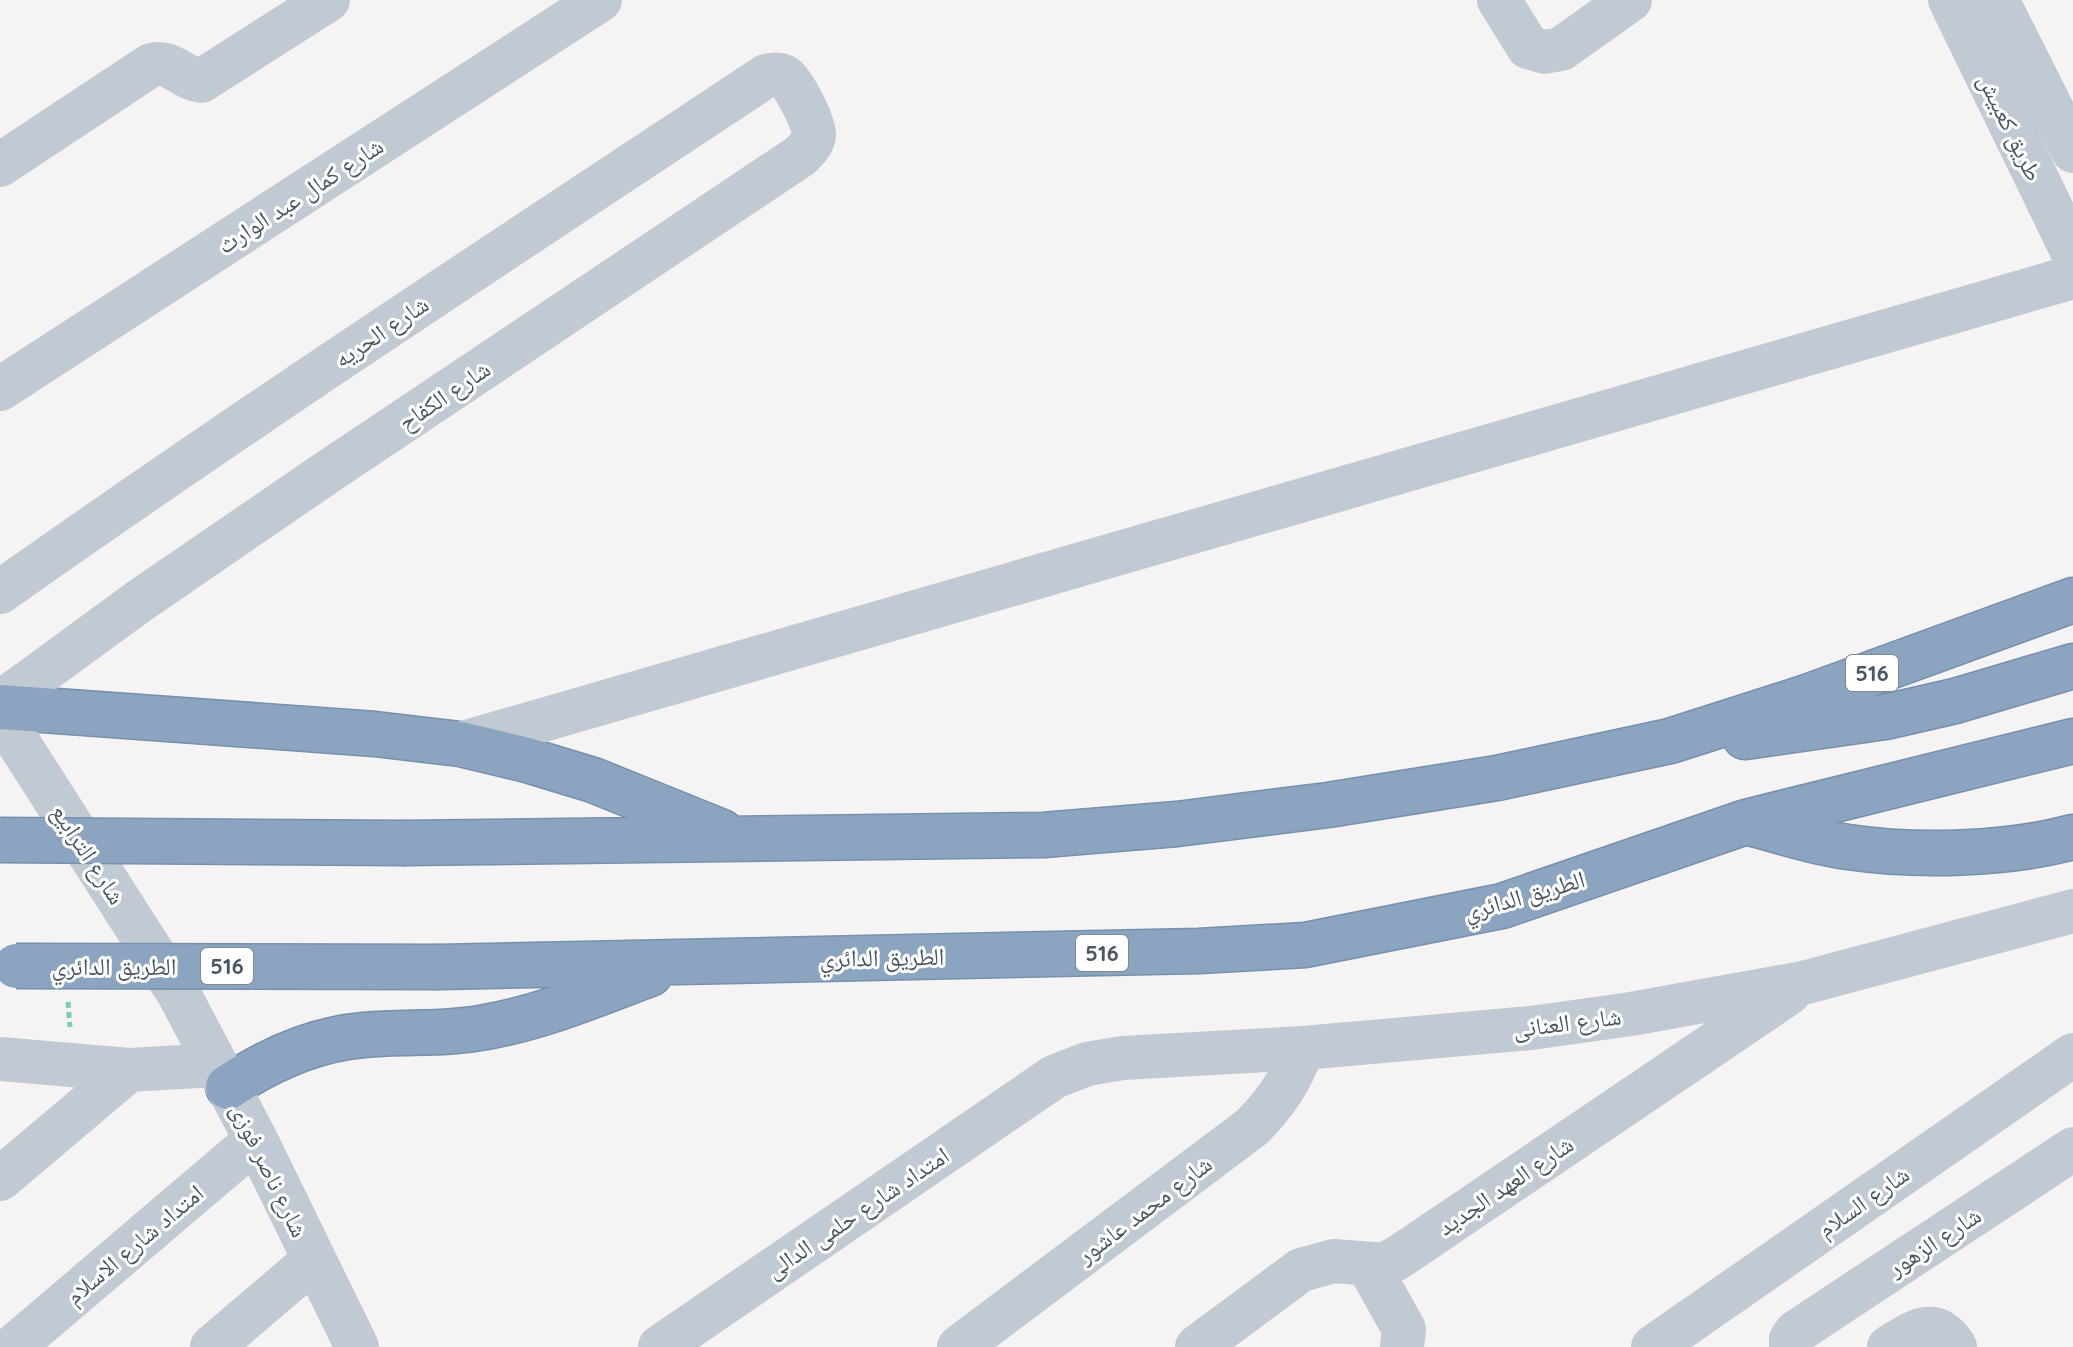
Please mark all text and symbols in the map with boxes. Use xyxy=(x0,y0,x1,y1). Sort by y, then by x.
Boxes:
street label: طريق كعبيش xyxy=(1972,68,2050,186)
street label: شارع كمال عبد الوارث xyxy=(212,130,389,261)
street label: شارع الحريه xyxy=(328,288,435,374)
street label: شارع الكفاح xyxy=(392,353,496,438)
road number: 516 xyxy=(1846,655,1898,691)
street label: شارع الترابيع xyxy=(45,798,133,910)
street label: الطريق الدائري xyxy=(1460,863,1590,932)
road number: 516 xyxy=(1076,935,1128,971)
street label: الطريق الدائري xyxy=(819,941,945,978)
road number: 516 xyxy=(201,948,253,984)
street label: الطريق الدائري xyxy=(52,951,176,986)
street label: شارع العنانى xyxy=(1511,1000,1623,1045)
street label: شارع ناصر فوزى xyxy=(224,1098,315,1242)
street label: شارع العهد الجديد xyxy=(1431,1128,1579,1242)
street label: امتداد شارع حلمى الدالى xyxy=(760,1140,955,1285)
street label: شارع محمد عاشور xyxy=(1070,1148,1218,1271)
street label: شارع السلام xyxy=(1811,1159,1916,1245)
street label: امتداد شارع الاسلام xyxy=(59,1177,211,1312)
street label: شارع الزهور xyxy=(1881,1200,1987,1284)

